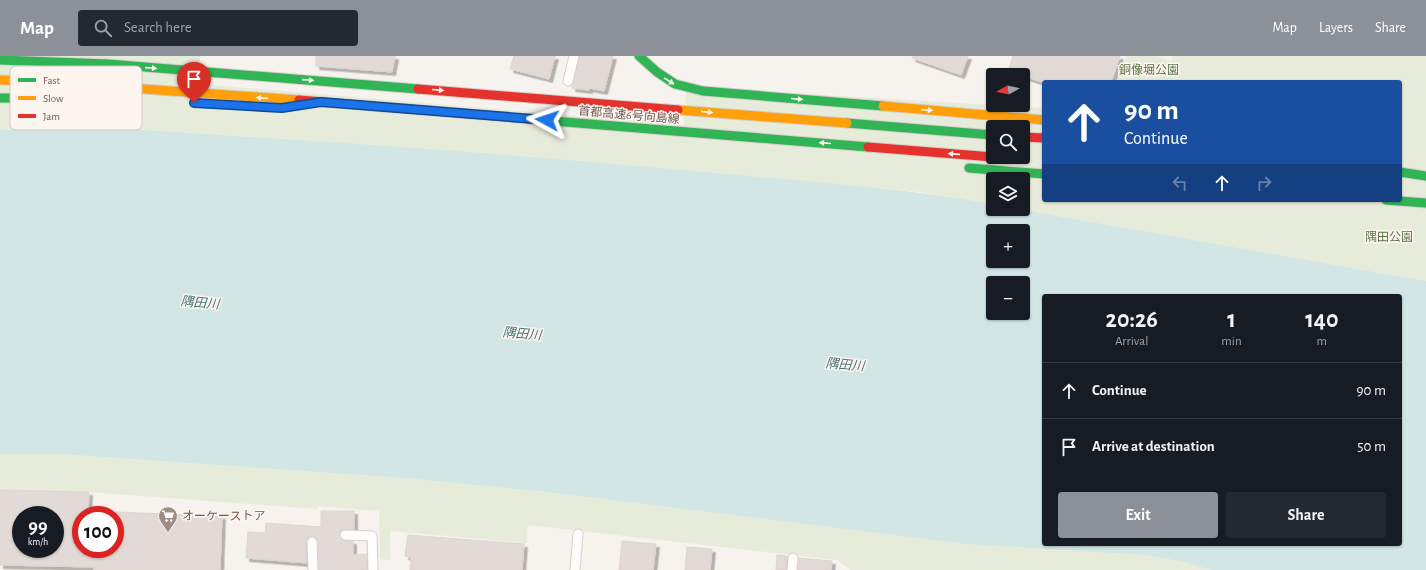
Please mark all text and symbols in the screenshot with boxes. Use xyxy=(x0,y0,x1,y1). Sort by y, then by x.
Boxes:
search box xyxy=(78,10,358,46)
icon: search xyxy=(92,17,114,39)
text: Map xyxy=(20,19,54,38)
text: Search here xyxy=(124,20,192,35)
text: Map xyxy=(1272,21,1297,35)
text: Layers xyxy=(1319,21,1353,35)
text: Share xyxy=(1375,21,1406,35)
pin xyxy=(177,62,211,103)
park label: 銅像堀公園 xyxy=(1119,63,1179,76)
one-way arrow xyxy=(145,64,157,71)
legend xyxy=(10,66,142,130)
icon: arrive xyxy=(183,68,205,90)
north arrow xyxy=(986,68,1030,112)
map controls xyxy=(986,68,1030,320)
text: Fast xyxy=(43,75,61,86)
one-way arrow xyxy=(302,77,314,83)
one-way arrow xyxy=(664,77,675,84)
one-way arrow xyxy=(432,87,444,94)
text: Slow xyxy=(43,93,64,104)
one-way arrow xyxy=(256,94,268,101)
one-way arrow xyxy=(791,96,803,102)
icon: ahead xyxy=(1058,96,1110,148)
text: 90 m xyxy=(1124,97,1179,125)
position arrow xyxy=(526,99,568,141)
street label: 首都高速6号向島線 xyxy=(578,104,680,125)
one-way arrow xyxy=(921,107,933,113)
one-way arrow xyxy=(701,109,713,116)
text: Jam xyxy=(43,111,60,122)
button: search xyxy=(986,120,1030,164)
text: Continue xyxy=(1124,130,1188,148)
one-way arrow xyxy=(819,140,831,146)
one-way arrow xyxy=(948,150,960,157)
button: layers xyxy=(986,172,1030,216)
icon: left xyxy=(1169,172,1191,194)
icon: ahead xyxy=(1211,172,1233,194)
icon: right xyxy=(1253,172,1275,194)
button: + xyxy=(986,224,1030,268)
park label: 隅田公園 xyxy=(1365,230,1413,243)
button: − xyxy=(986,276,1030,320)
water label: 隅田川 xyxy=(180,294,222,312)
text: 20:26 xyxy=(1106,308,1158,332)
text: 1 xyxy=(1227,308,1236,332)
text: 140 xyxy=(1305,308,1338,332)
water label: 隅田川 xyxy=(502,325,544,343)
text: Arrival xyxy=(1115,335,1148,348)
text: min xyxy=(1221,335,1242,348)
text: m xyxy=(1317,335,1327,348)
water label: 隅田川 xyxy=(825,356,867,374)
icon: ahead xyxy=(1058,380,1080,402)
text: Continue xyxy=(1092,383,1147,398)
text: 90 m xyxy=(1357,383,1386,398)
icon: arrive xyxy=(1058,436,1080,458)
text: Arrive at destination xyxy=(1092,439,1215,454)
text: 50 m xyxy=(1357,439,1386,454)
button: Exit xyxy=(1058,492,1218,538)
button: Share xyxy=(1226,492,1386,538)
supermarket icon: オーケーストア xyxy=(157,505,179,533)
speed limit sign: 100 xyxy=(72,506,124,558)
place label: オーケーストア xyxy=(182,510,265,522)
text: 99 xyxy=(28,517,48,537)
text: km/h xyxy=(28,537,48,547)

